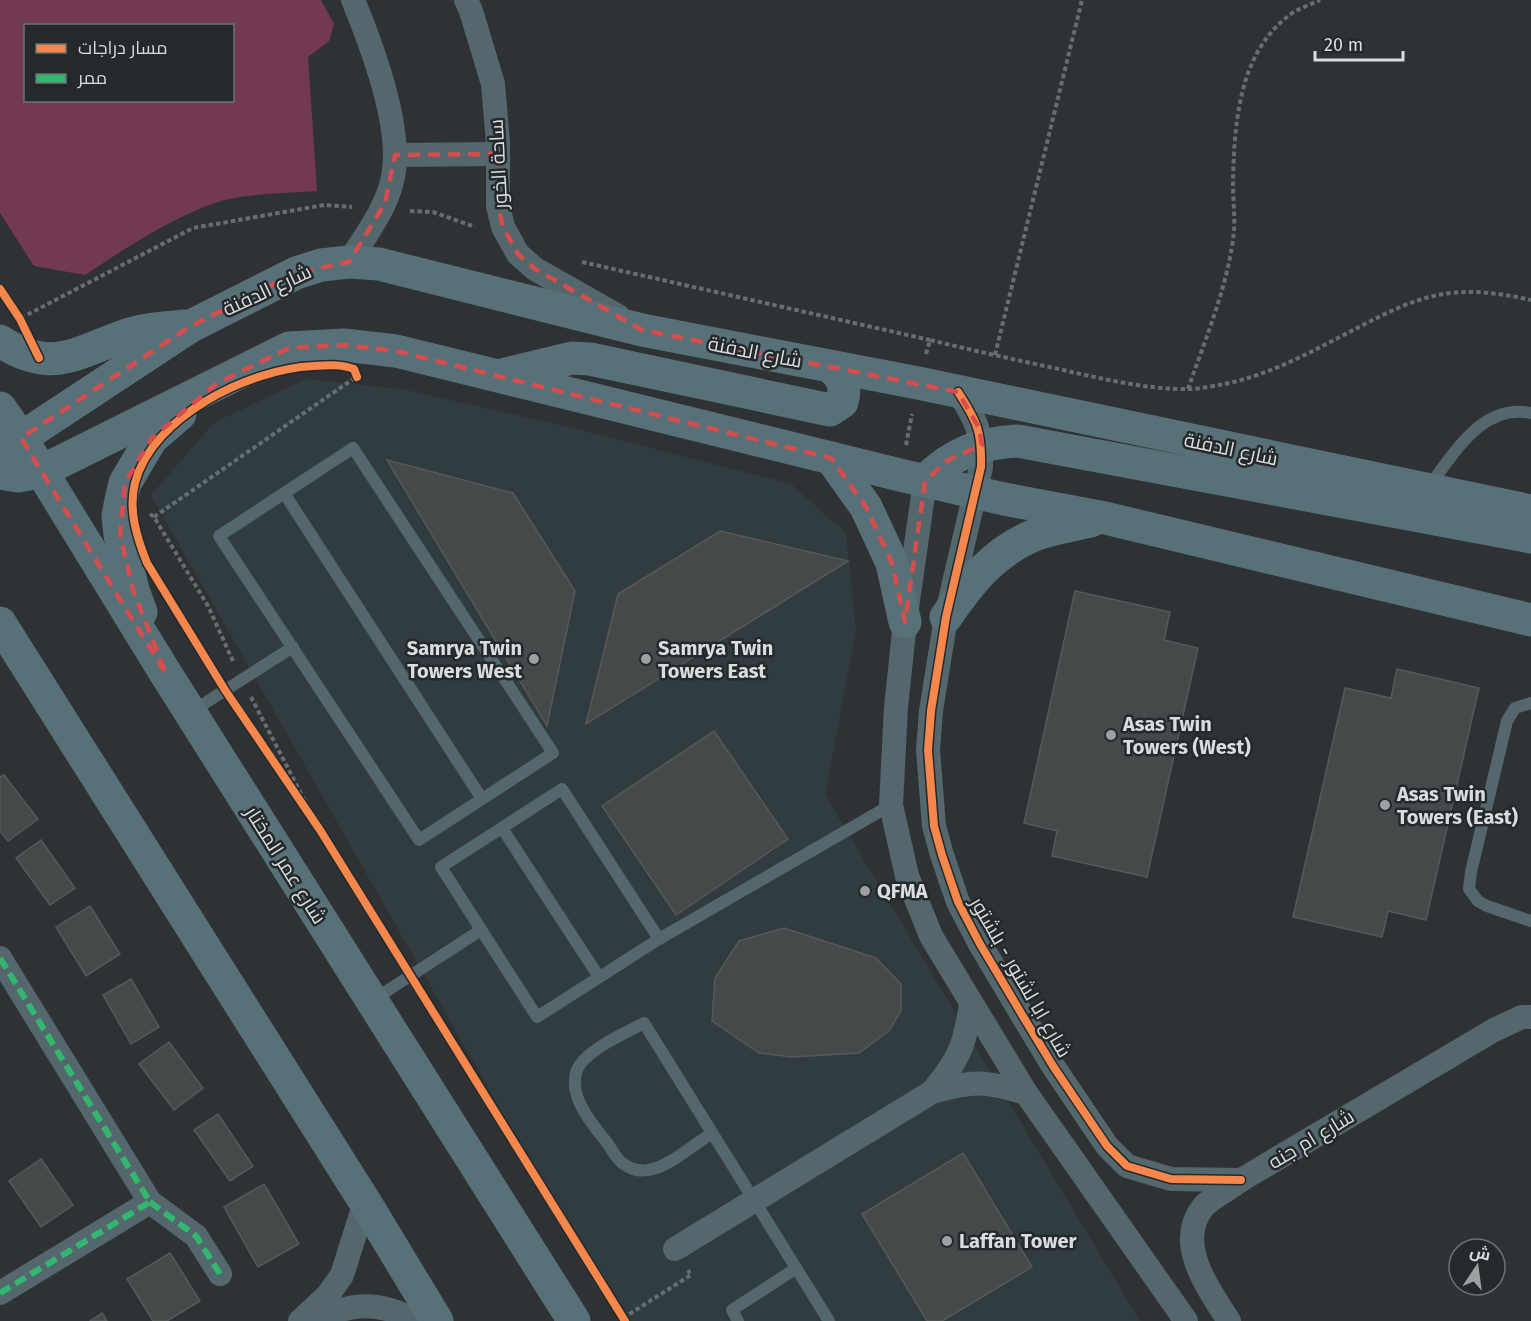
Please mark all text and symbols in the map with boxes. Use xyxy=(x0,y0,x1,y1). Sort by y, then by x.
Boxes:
legend xyxy=(24,24,234,102)
scale bar xyxy=(1315,24,1404,62)
text: 20 m xyxy=(1324,34,1363,56)
text: مسار دراجات xyxy=(78,37,168,59)
text: ممر xyxy=(77,67,107,89)
street label: ساحة الخور xyxy=(484,118,512,211)
street label: شارع الدفنة xyxy=(219,259,316,323)
street label: شارع الدفنة xyxy=(706,331,804,375)
street label: شارع الدفنة xyxy=(1182,427,1280,473)
place label: Samrya Twin Towers West xyxy=(407,636,522,683)
place label: Samrya Twin Towers East xyxy=(658,636,773,683)
marker: Samrya Twin Towers West xyxy=(527,652,541,666)
marker: Samrya Twin Towers East xyxy=(639,652,653,666)
place label: Asas Twin Towers (West) xyxy=(1122,712,1251,759)
marker: Asas Twin Towers (West) xyxy=(1104,728,1118,742)
place label: Asas Twin Towers (East) xyxy=(1396,782,1519,829)
marker: Asas Twin Towers (East) xyxy=(1378,798,1392,812)
street label: شارع عمر المختار xyxy=(238,801,332,929)
place label: QFMA xyxy=(877,879,929,903)
marker: QFMA xyxy=(858,884,872,898)
street label: شارع ابا لشتور - بلشتور xyxy=(963,892,1077,1063)
street label: شارع ام جنه xyxy=(1264,1104,1359,1176)
place label: Laffan Tower xyxy=(959,1229,1077,1253)
marker: Laffan Tower xyxy=(940,1234,954,1248)
north arrow xyxy=(1447,1237,1507,1297)
text: ش xyxy=(1468,1241,1492,1264)

